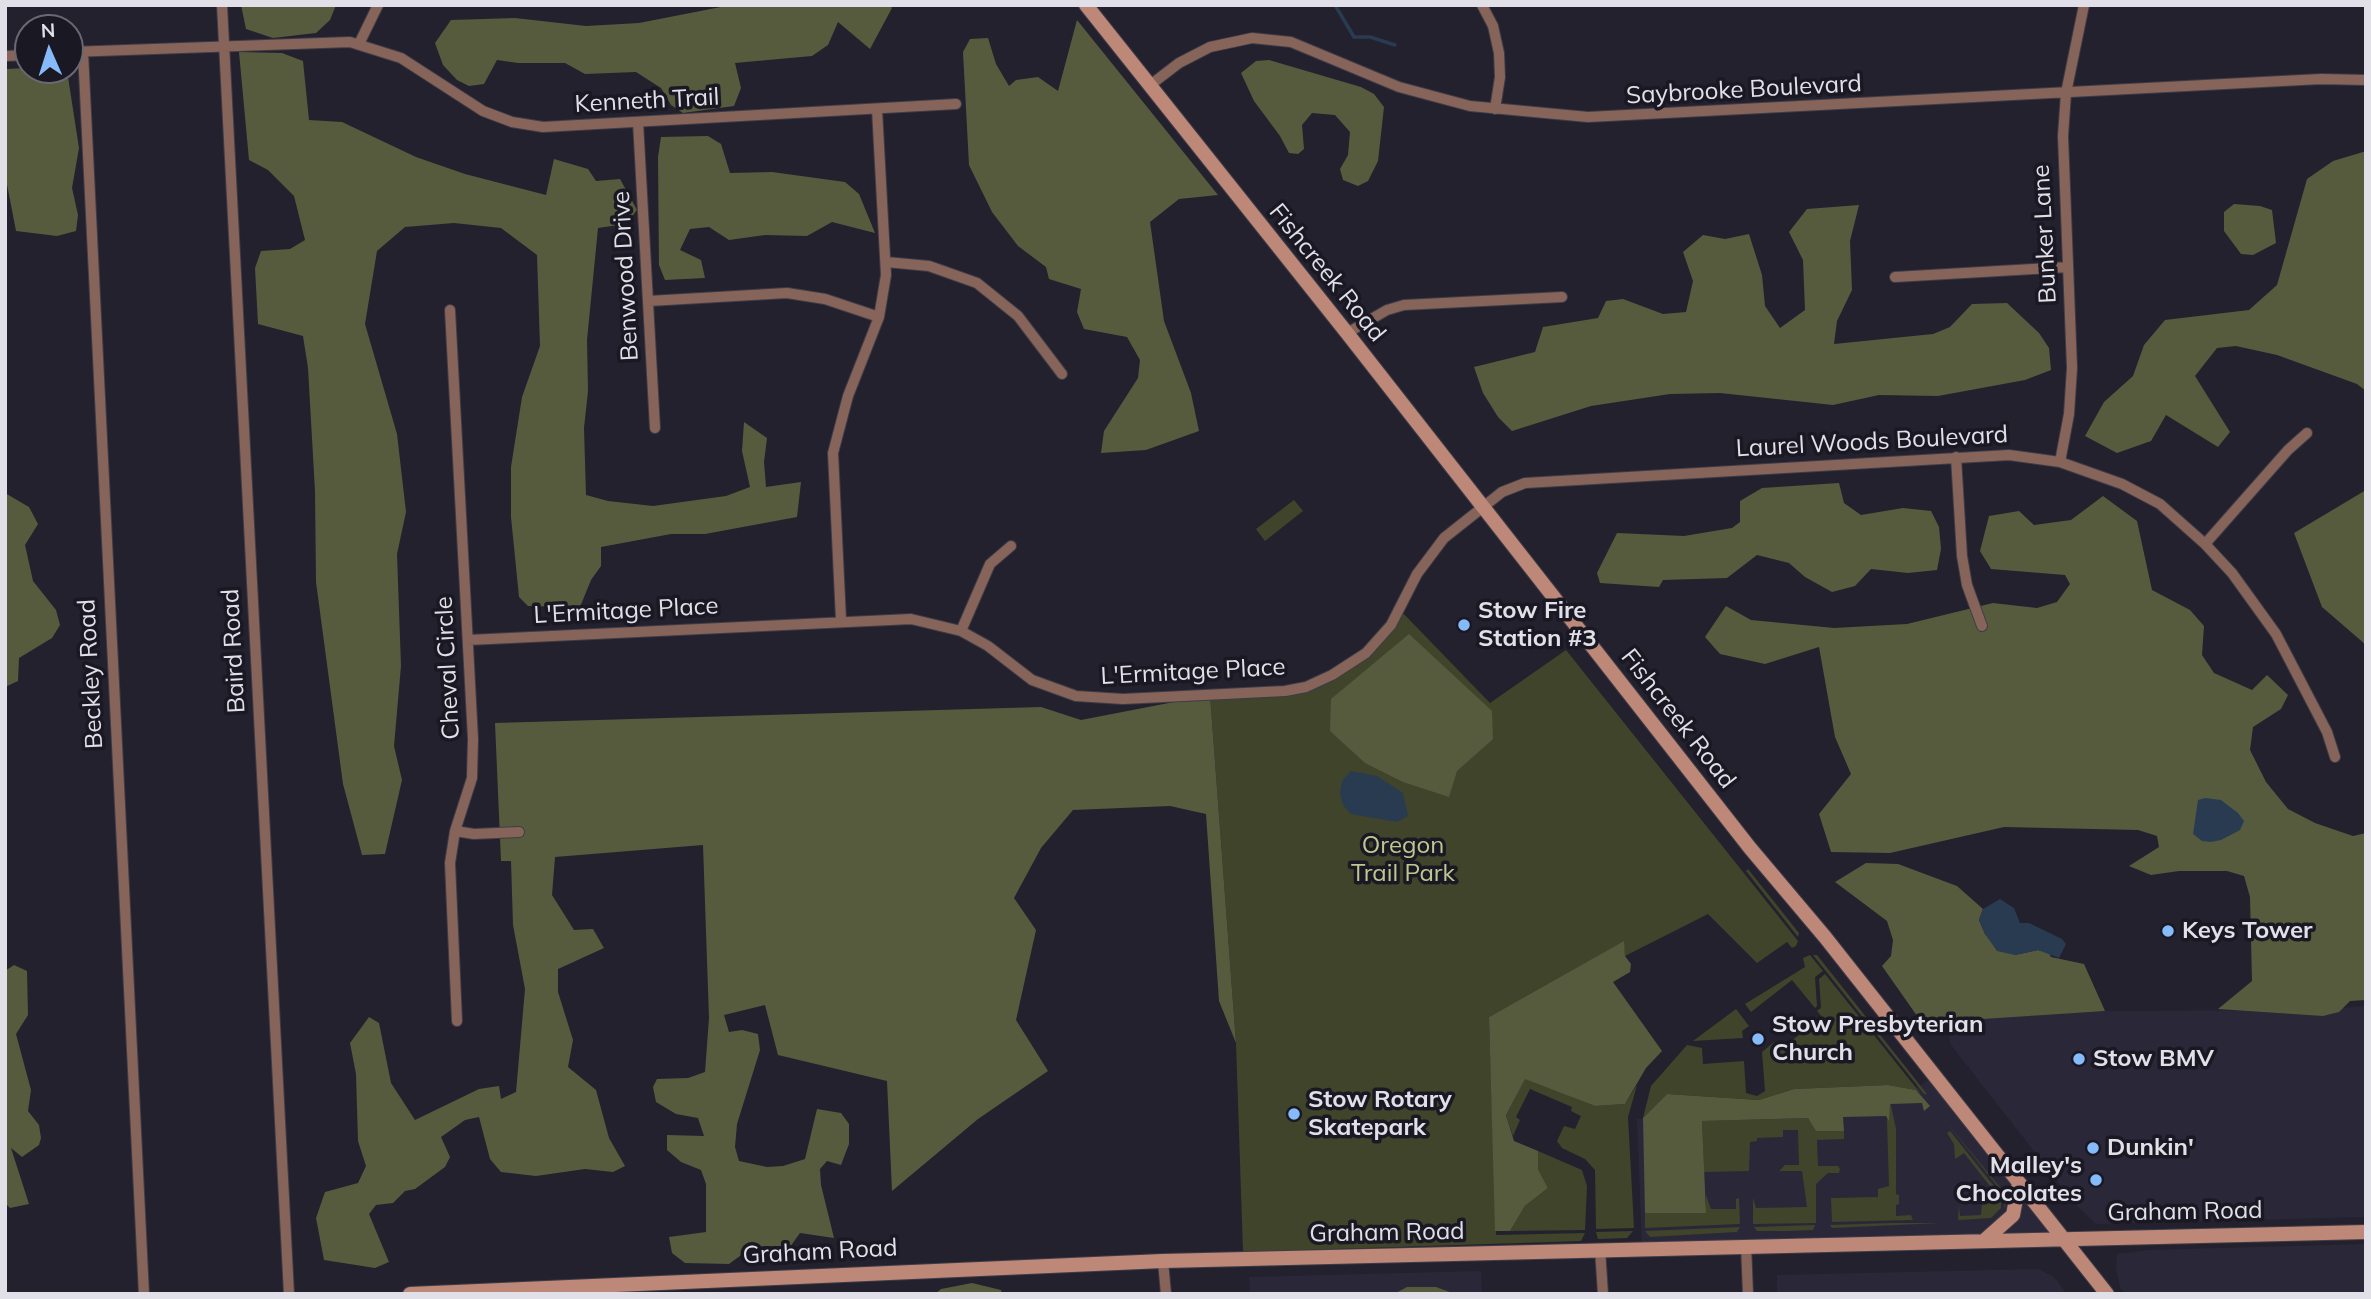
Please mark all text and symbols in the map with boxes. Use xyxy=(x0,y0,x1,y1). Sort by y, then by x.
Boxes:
north arrow xyxy=(14,14,84,84)
text: N xyxy=(40,18,56,42)
street label: Saybrooke Boulevard xyxy=(1625,69,1863,111)
street label: Kenneth Trail xyxy=(574,83,720,119)
street label: Bunker Lane xyxy=(2027,164,2063,304)
street label: Benwood Drive xyxy=(607,190,645,362)
street label: Fishcreek Road xyxy=(1263,198,1391,348)
street label: Laurel Woods Boulevard xyxy=(1735,420,2009,464)
street label: Baird Road xyxy=(216,588,252,714)
street label: L'Ermitage Place xyxy=(533,592,719,630)
street label: Cheval Circle xyxy=(430,596,466,740)
place label: Stow Fire Station #3 xyxy=(1478,597,1597,653)
street label: Beckley Road xyxy=(73,598,109,750)
marker: Stow Fire Station #3 xyxy=(1456,617,1472,633)
street label: Fishcreek Road xyxy=(1615,643,1741,795)
street label: L'Ermitage Place xyxy=(1100,653,1286,691)
park label: Oregon Trail Park xyxy=(1351,832,1455,888)
place label: Keys Tower xyxy=(2182,917,2313,945)
marker: Keys Tower xyxy=(2160,923,2176,939)
place label: Stow Presbyterian Church xyxy=(1772,1011,1983,1067)
marker: Stow Presbyterian Church xyxy=(1750,1031,1766,1047)
place label: Stow BMV xyxy=(2093,1045,2214,1073)
marker: Stow BMV xyxy=(2071,1051,2087,1067)
place label: Stow Rotary Skatepark xyxy=(1308,1086,1452,1142)
marker: Stow Rotary Skatepark xyxy=(1286,1106,1302,1122)
place label: Dunkin' xyxy=(2107,1134,2194,1162)
marker: Dunkin' xyxy=(2085,1140,2101,1156)
place label: Malley's Chocolates xyxy=(1956,1152,2082,1208)
marker: Malley's Chocolates xyxy=(2088,1172,2104,1188)
street label: Graham Road xyxy=(2107,1196,2263,1228)
street label: Graham Road xyxy=(1309,1217,1465,1249)
street label: Graham Road xyxy=(742,1234,898,1270)

